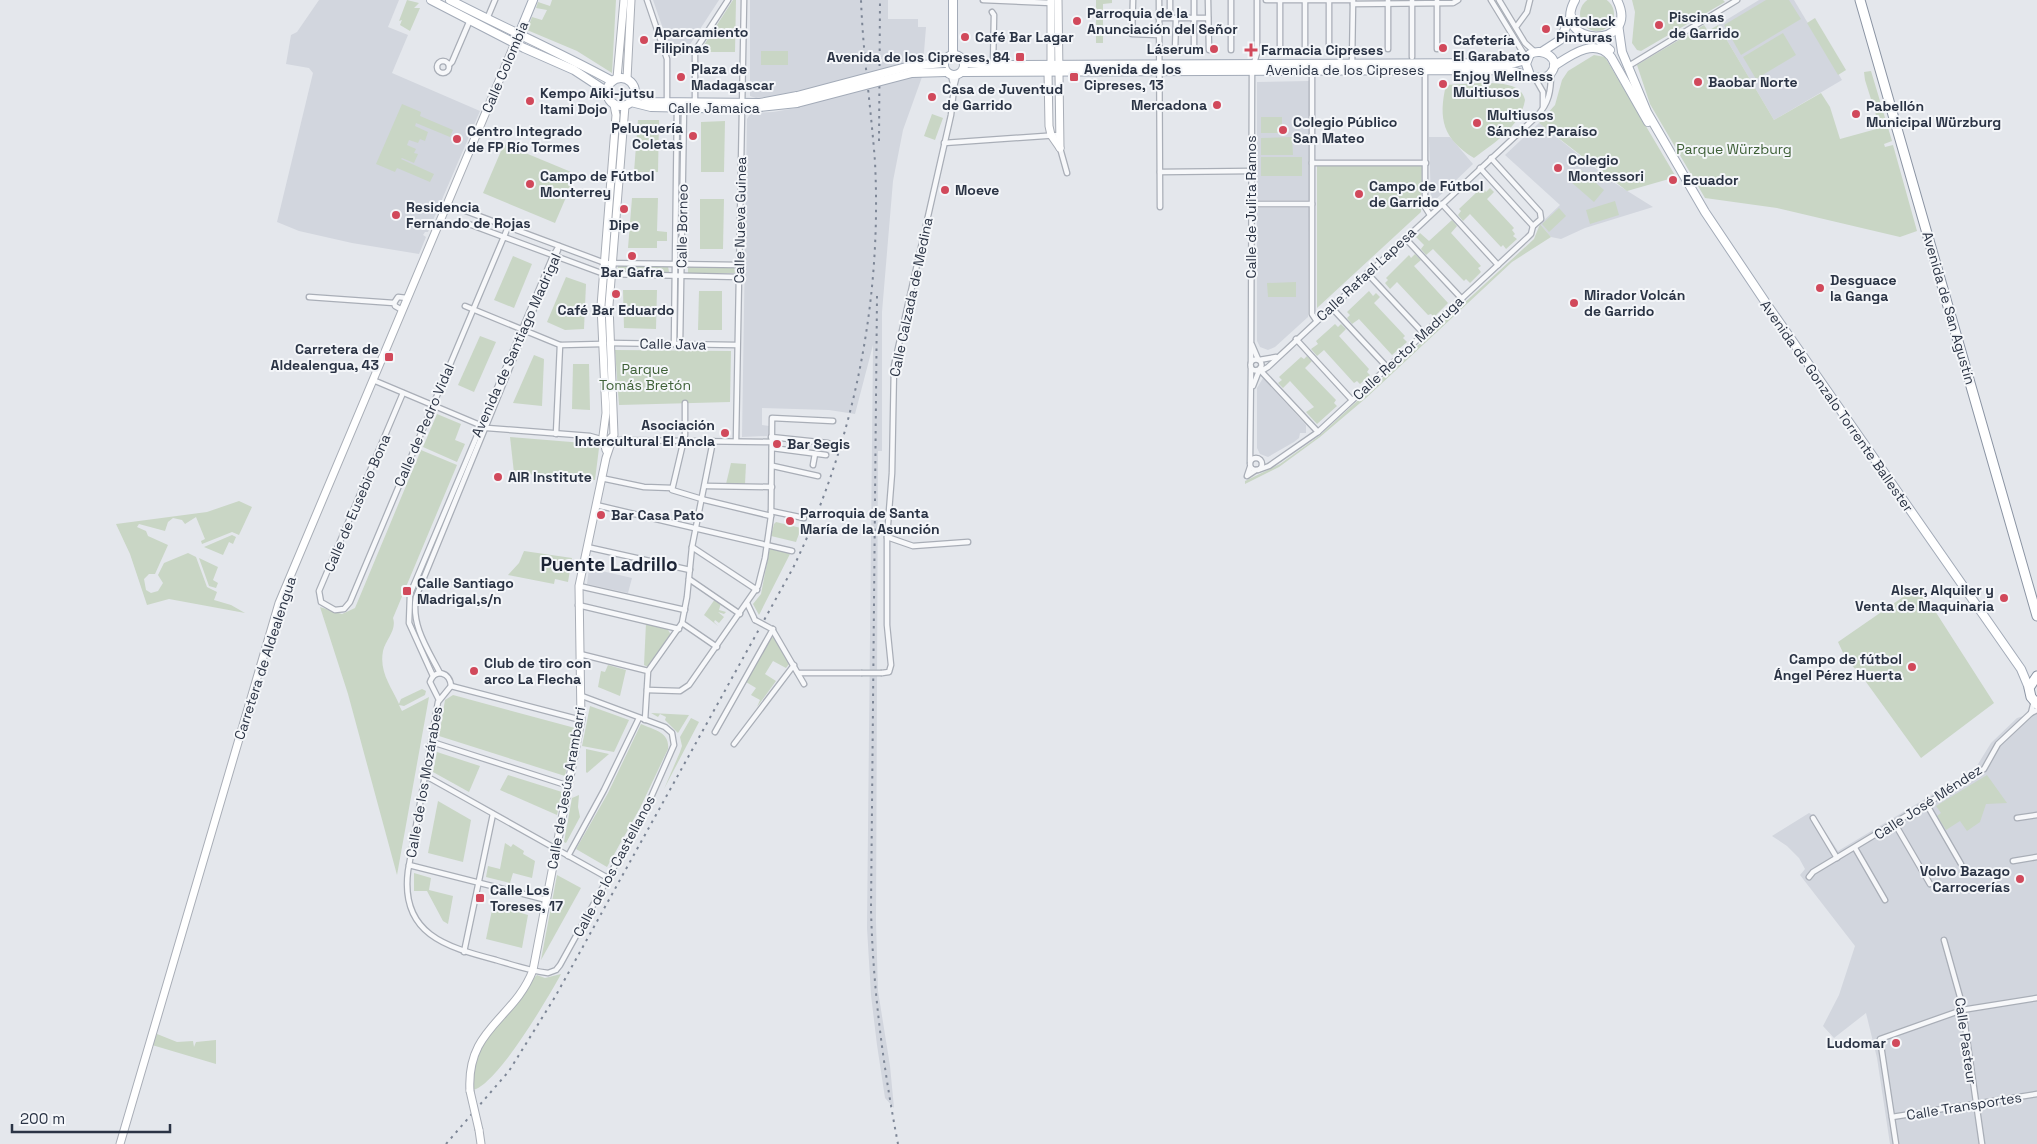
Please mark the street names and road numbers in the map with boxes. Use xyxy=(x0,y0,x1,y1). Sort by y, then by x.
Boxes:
street label: Calle Colombia xyxy=(478,18,532,116)
street label: Avenida de los Cipreses xyxy=(1266,61,1424,79)
street label: Calle Jamaica xyxy=(668,99,760,117)
street label: Calle de Julita Ramos xyxy=(1242,135,1260,279)
street label: Calle Nueva Guinea xyxy=(730,156,750,284)
street label: Calle Borneo xyxy=(672,184,692,268)
street label: Calle Calzada de Medina xyxy=(885,216,937,378)
street label: Calle Rafael Lapesa xyxy=(1312,223,1420,325)
street label: Avenida de San Agustín xyxy=(1919,229,1979,387)
street label: Avenida de Santiago Madrigal xyxy=(467,250,565,440)
street label: Calle Rector Madruga xyxy=(1349,292,1467,404)
street label: Avenida de Gonzalo Torrente Ballester xyxy=(1757,296,1917,516)
street label: Calle Java xyxy=(639,334,707,354)
street label: Calle de Pedro Vidal xyxy=(390,361,458,489)
street label: Calle de Eusebio Bona xyxy=(320,431,394,575)
street label: Carretera de Aldealengua xyxy=(230,574,300,742)
street label: Calle de los Mozárabes xyxy=(402,705,446,859)
street label: Calle de Jesús Arambarri xyxy=(543,705,589,871)
street label: Calle José Méndez xyxy=(1871,760,1985,844)
street label: Calle de los Castellanos xyxy=(569,792,659,940)
street label: Calle Pasteur xyxy=(1951,996,1981,1086)
street label: Calle Transportes xyxy=(1905,1088,2023,1124)

